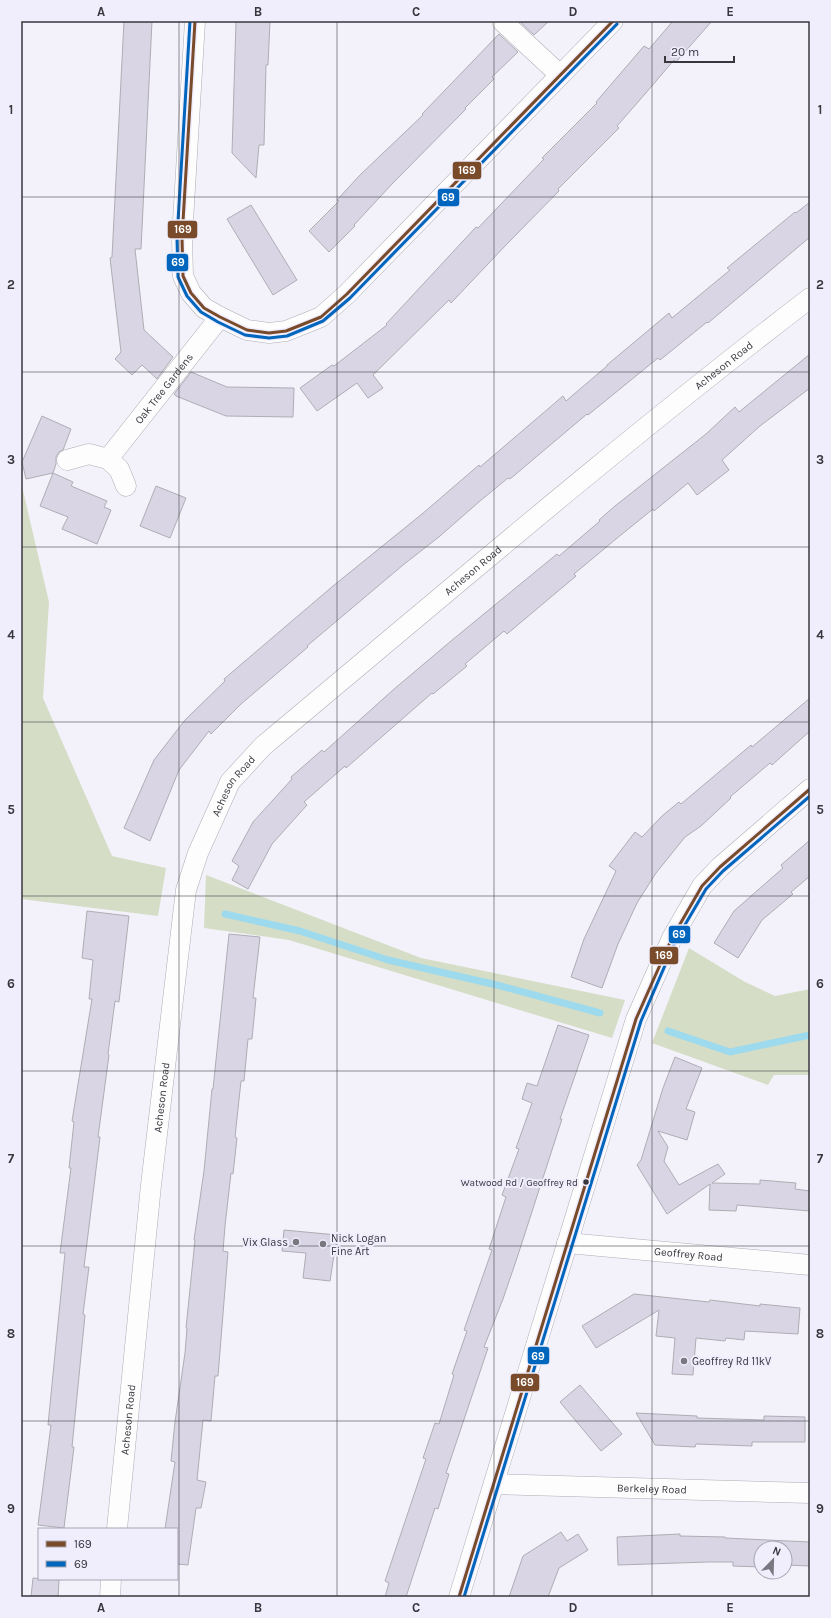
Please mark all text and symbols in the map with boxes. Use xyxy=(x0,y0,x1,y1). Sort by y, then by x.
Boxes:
text: A xyxy=(97,4,105,19)
text: B xyxy=(254,4,262,19)
text: C xyxy=(412,4,420,19)
text: D xyxy=(569,4,578,19)
text: E xyxy=(726,4,734,19)
scale bar xyxy=(665,38,734,64)
text: 20 m xyxy=(671,45,699,59)
text: 1 xyxy=(9,102,13,117)
text: 1 xyxy=(818,102,822,117)
line badge: 169 xyxy=(452,161,482,180)
text: 169 xyxy=(458,164,476,177)
line badge: 69 xyxy=(437,188,460,207)
text: 69 xyxy=(441,191,455,204)
line badge: 169 xyxy=(167,220,198,239)
text: 169 xyxy=(174,223,192,236)
line badge: 69 xyxy=(166,253,189,272)
text: 69 xyxy=(171,256,185,269)
text: 2 xyxy=(7,277,15,292)
text: 2 xyxy=(816,277,824,292)
street label: Acheson Road xyxy=(692,339,756,393)
street label: Oak Tree Gardens xyxy=(132,351,196,427)
text: 3 xyxy=(7,452,15,467)
text: 3 xyxy=(816,452,824,467)
street label: Acheson Road xyxy=(442,543,504,598)
text: 4 xyxy=(7,627,15,642)
text: 4 xyxy=(816,627,824,642)
street label: Acheson Road xyxy=(209,753,258,819)
text: 5 xyxy=(7,802,15,817)
text: 5 xyxy=(816,802,824,817)
line badge: 69 xyxy=(668,925,691,944)
text: 69 xyxy=(672,928,686,941)
line badge: 169 xyxy=(649,946,679,965)
text: 169 xyxy=(655,949,673,962)
text: 6 xyxy=(7,976,15,991)
text: 6 xyxy=(816,976,824,991)
street label: Acheson Road xyxy=(151,1061,173,1133)
text: 7 xyxy=(8,1151,15,1166)
text: 7 xyxy=(817,1151,824,1166)
place label: Watwood Rd / Geoffrey Rd xyxy=(461,1177,578,1189)
marker: Watwood Rd / Geoffrey Rd xyxy=(581,1177,591,1187)
place label: Nick Logan Fine Art xyxy=(331,1232,386,1258)
place label: Vix Glass xyxy=(243,1236,288,1249)
marker: Vix Glass xyxy=(291,1237,301,1247)
marker: Nick Logan Fine Art xyxy=(318,1239,328,1249)
street label: Geoffrey Road xyxy=(653,1245,723,1264)
text: 8 xyxy=(7,1326,15,1341)
text: 8 xyxy=(816,1326,824,1341)
line badge: 69 xyxy=(527,1346,550,1365)
text: 69 xyxy=(531,1350,545,1363)
place label: Geoffrey Rd 11kV xyxy=(692,1355,771,1368)
marker: Geoffrey Rd 11kV xyxy=(679,1356,689,1366)
line badge: 169 xyxy=(510,1373,540,1392)
text: 169 xyxy=(516,1376,534,1389)
street label: Acheson Road xyxy=(118,1384,138,1455)
street label: Berkeley Road xyxy=(617,1482,687,1496)
text: 9 xyxy=(7,1501,15,1516)
text: 9 xyxy=(816,1501,824,1516)
legend xyxy=(38,1528,178,1580)
text: 169 xyxy=(74,1537,92,1551)
north arrow xyxy=(753,1540,793,1580)
text: N xyxy=(771,1544,783,1559)
text: 69 xyxy=(74,1557,88,1571)
text: A xyxy=(97,1600,105,1615)
text: B xyxy=(254,1600,262,1615)
text: C xyxy=(412,1600,420,1615)
text: D xyxy=(569,1600,578,1615)
text: E xyxy=(726,1600,734,1615)

